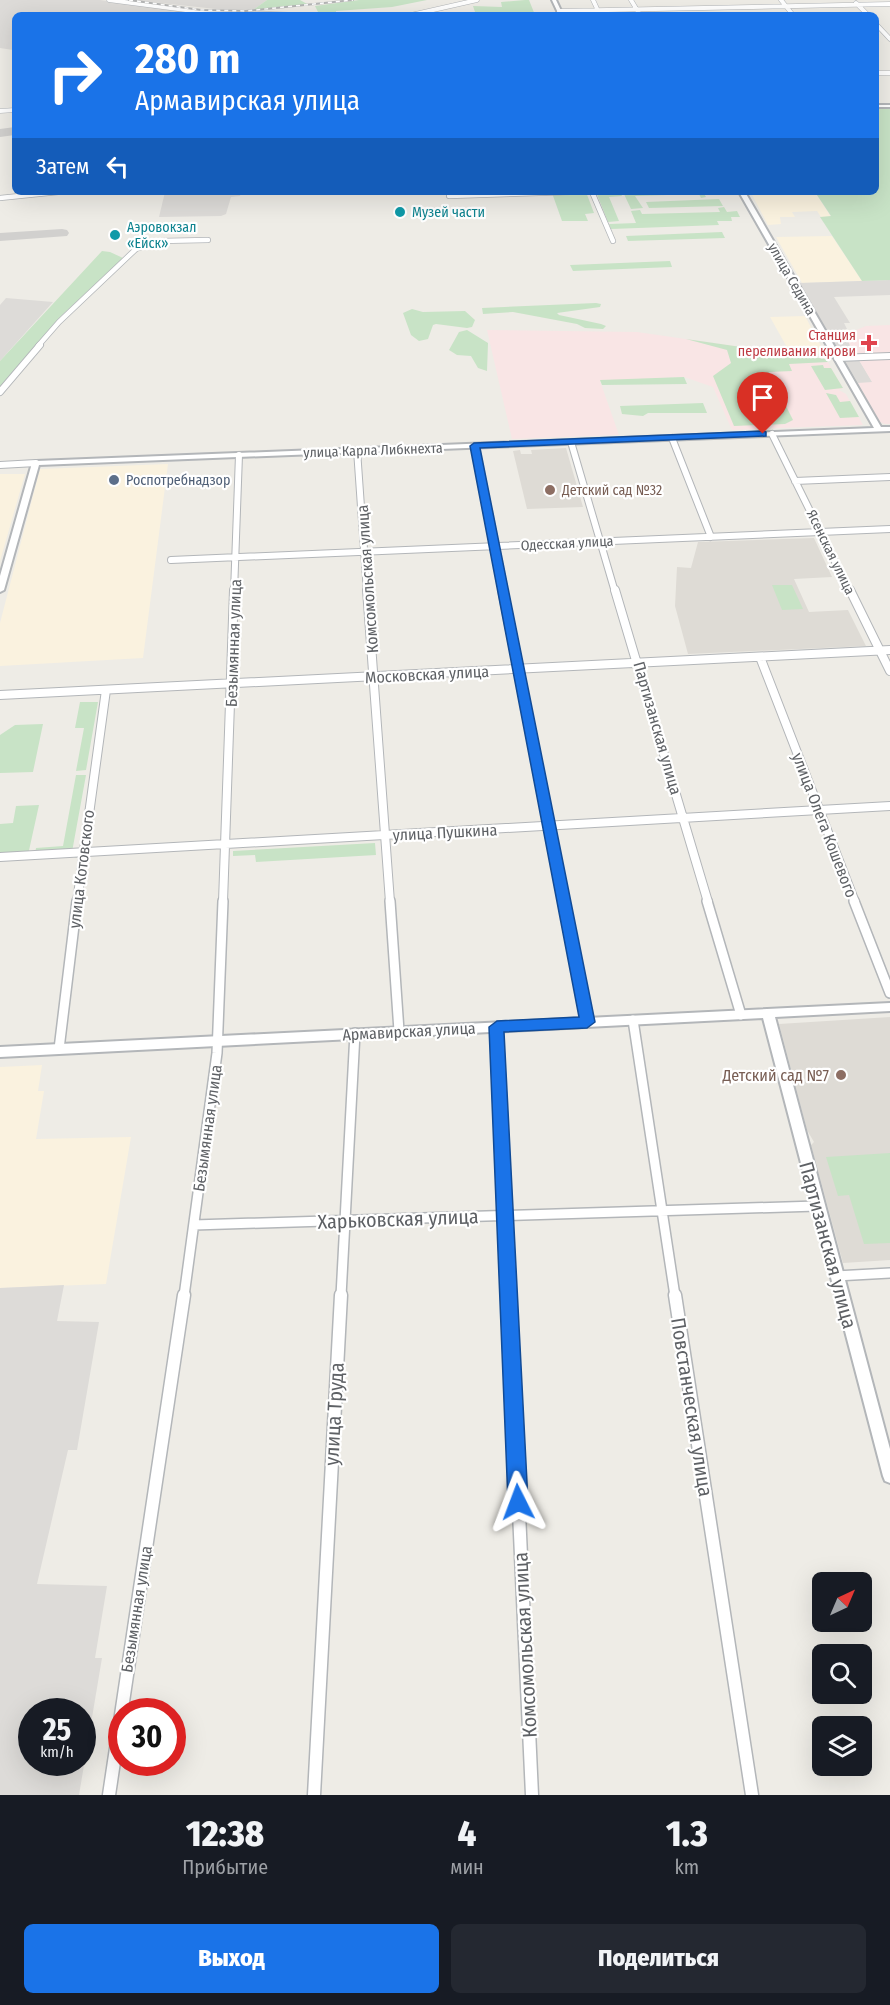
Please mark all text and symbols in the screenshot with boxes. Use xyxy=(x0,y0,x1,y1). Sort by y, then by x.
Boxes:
text: 280 m xyxy=(135,34,240,84)
icon: right xyxy=(36,36,114,114)
text: Армавирская улица xyxy=(135,85,360,117)
icon: left xyxy=(101,150,134,183)
text: Затем xyxy=(36,153,89,180)
place label: Музей части xyxy=(412,204,485,221)
marker: Музей части xyxy=(393,205,407,219)
place label: Аэровокзал «Ейск» xyxy=(127,219,196,252)
marker: Аэровокзал «Ейск» xyxy=(108,228,122,242)
street label: улица Седина xyxy=(764,240,819,319)
place label: Станция переливания крови xyxy=(738,327,856,360)
marker: Станция переливания крови xyxy=(860,334,878,352)
pin xyxy=(737,372,788,434)
icon: arrive xyxy=(746,381,779,414)
street label: улица Карла Либкнехта xyxy=(303,440,443,461)
place label: Роспотребнадзор xyxy=(126,472,230,489)
marker: Роспотребнадзор xyxy=(107,473,121,487)
place label: Детский сад №32 xyxy=(561,482,662,499)
marker: Детский сад №32 xyxy=(543,483,557,497)
street label: Комсомольская улица xyxy=(353,504,382,654)
street label: Ясенская улица xyxy=(803,507,858,598)
street label: Одесская улица xyxy=(520,533,614,554)
street label: Безымянная улица xyxy=(222,579,245,707)
street label: Партизанская улица xyxy=(629,659,686,797)
street label: Московская улица xyxy=(365,662,490,687)
street label: улица Олега Кошевого xyxy=(788,750,861,900)
street label: улица Котовского xyxy=(65,809,98,930)
street label: улица Пушкина xyxy=(392,820,498,845)
street label: Армавирская улица xyxy=(342,1019,476,1044)
street label: Безымянная улица xyxy=(189,1063,226,1193)
place label: Детский сад №7 xyxy=(721,1066,830,1085)
marker: Детский сад №7 xyxy=(834,1068,848,1082)
street label: Партизанская улица xyxy=(794,1159,862,1331)
street label: Харьковская улица xyxy=(317,1204,479,1234)
street label: Повстанческая улица xyxy=(666,1316,718,1498)
street label: улица Труда xyxy=(319,1362,349,1466)
position arrow xyxy=(486,1470,550,1534)
street label: Безымянная улица xyxy=(117,1544,156,1674)
street label: Комсомольская улица xyxy=(508,1552,542,1738)
north arrow xyxy=(812,1572,872,1632)
map controls xyxy=(812,1572,872,1776)
button: search xyxy=(812,1644,872,1704)
speed limit sign: 30 xyxy=(108,1698,186,1776)
text: 25 xyxy=(43,1712,71,1748)
button: layers xyxy=(812,1716,872,1776)
text: km/h xyxy=(40,1743,74,1761)
text: 12:38 xyxy=(186,1812,264,1856)
text: 4 xyxy=(458,1812,476,1856)
text: 1.3 xyxy=(666,1812,708,1856)
text: Прибытие xyxy=(182,1855,268,1879)
text: мин xyxy=(450,1855,484,1879)
text: km xyxy=(675,1855,699,1879)
button: Выход xyxy=(24,1924,439,1993)
button: Поделиться xyxy=(451,1924,866,1993)

